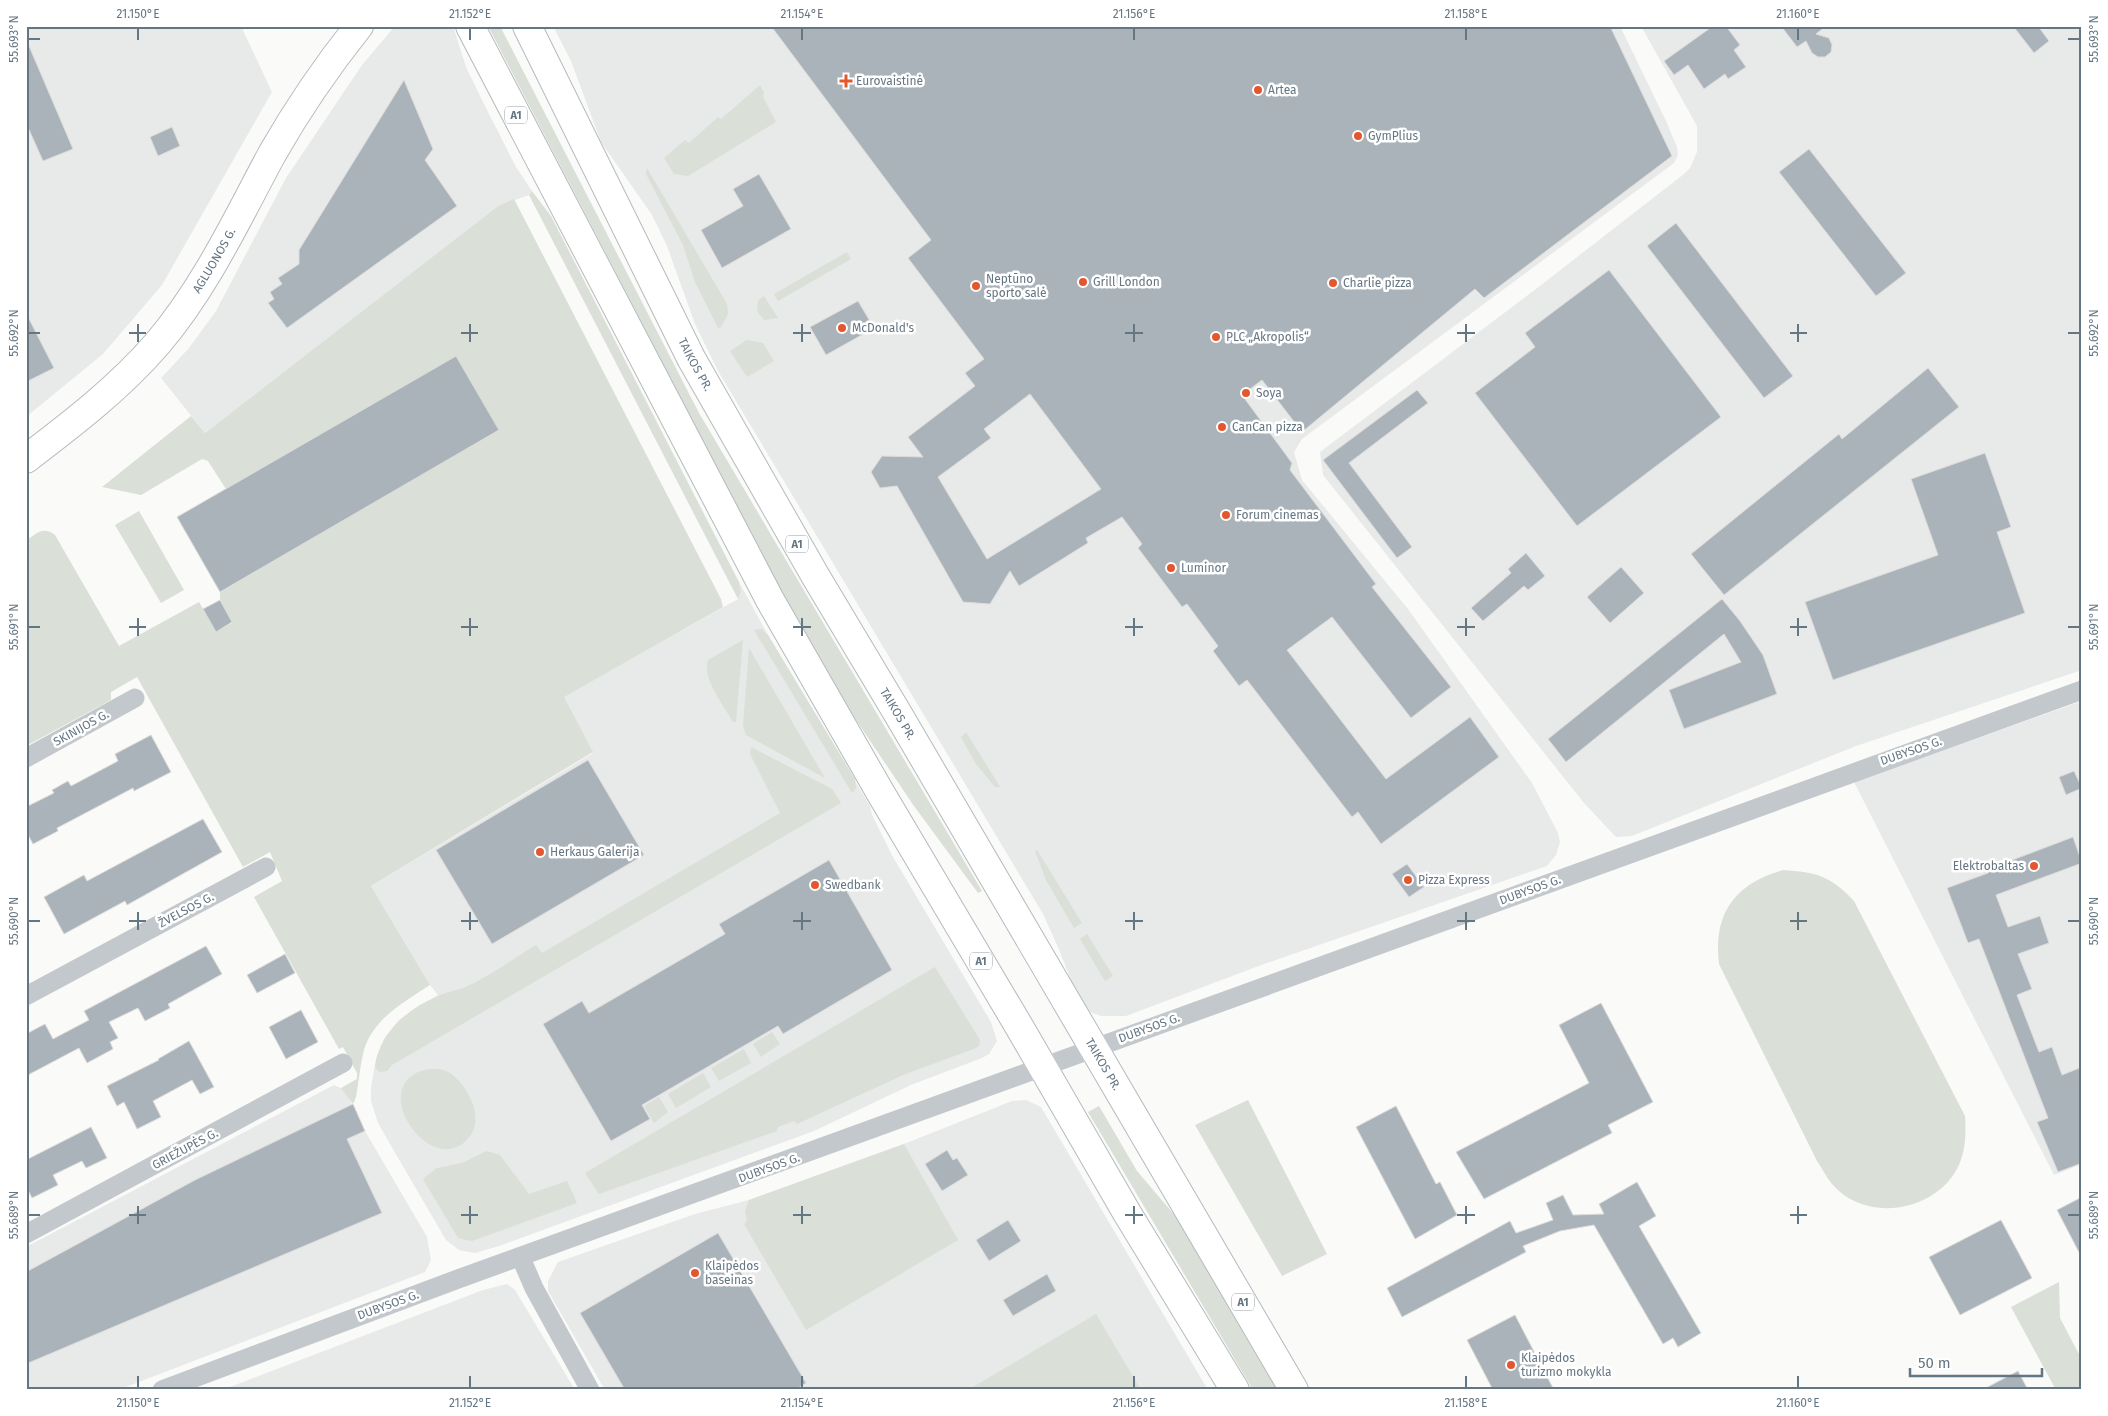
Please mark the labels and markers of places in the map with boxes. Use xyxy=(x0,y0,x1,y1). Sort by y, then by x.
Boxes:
place label: Eurovaistinė xyxy=(856,74,923,88)
marker: Eurovaistinė xyxy=(840,75,852,87)
place label: Artea xyxy=(1268,83,1297,97)
marker: Artea xyxy=(1252,84,1264,96)
place label: GymPlius xyxy=(1368,129,1418,143)
marker: GymPlius xyxy=(1352,130,1364,142)
place label: Neptūno sporto salė xyxy=(986,272,1047,300)
place label: Grill London xyxy=(1093,275,1160,289)
marker: Grill London xyxy=(1077,276,1089,288)
place label: Charlie pizza xyxy=(1343,276,1412,290)
marker: Charlie pizza xyxy=(1327,277,1339,289)
marker: Neptūno sporto salė xyxy=(970,280,982,292)
place label: McDonald's xyxy=(852,321,914,335)
marker: McDonald's xyxy=(836,322,848,334)
place label: PLC „Akropolis“ xyxy=(1226,330,1309,344)
marker: PLC „Akropolis“ xyxy=(1210,331,1222,343)
place label: Soya xyxy=(1256,386,1282,400)
marker: Soya xyxy=(1240,387,1252,399)
place label: CanCan pizza xyxy=(1232,420,1303,434)
marker: CanCan pizza xyxy=(1216,421,1228,433)
place label: Forum cinemas xyxy=(1236,508,1319,522)
marker: Forum cinemas xyxy=(1220,509,1232,521)
place label: Luminor xyxy=(1181,561,1226,575)
marker: Luminor xyxy=(1165,562,1177,574)
place label: Herkaus Galerija xyxy=(550,845,639,859)
marker: Herkaus Galerija xyxy=(534,846,546,858)
place label: Elektrobaltas xyxy=(1953,859,2024,873)
marker: Elektrobaltas xyxy=(2028,860,2040,872)
place label: Pizza Express xyxy=(1418,873,1490,887)
marker: Pizza Express xyxy=(1402,874,1414,886)
place label: Swedbank xyxy=(825,878,881,892)
marker: Swedbank xyxy=(809,879,821,891)
place label: Klaipėdos baseinas xyxy=(705,1259,759,1287)
marker: Klaipėdos baseinas xyxy=(689,1267,701,1279)
place label: Klaipėdos turizmo mokykla xyxy=(1521,1351,1612,1379)
marker: Klaipėdos turizmo mokykla xyxy=(1505,1359,1517,1371)

